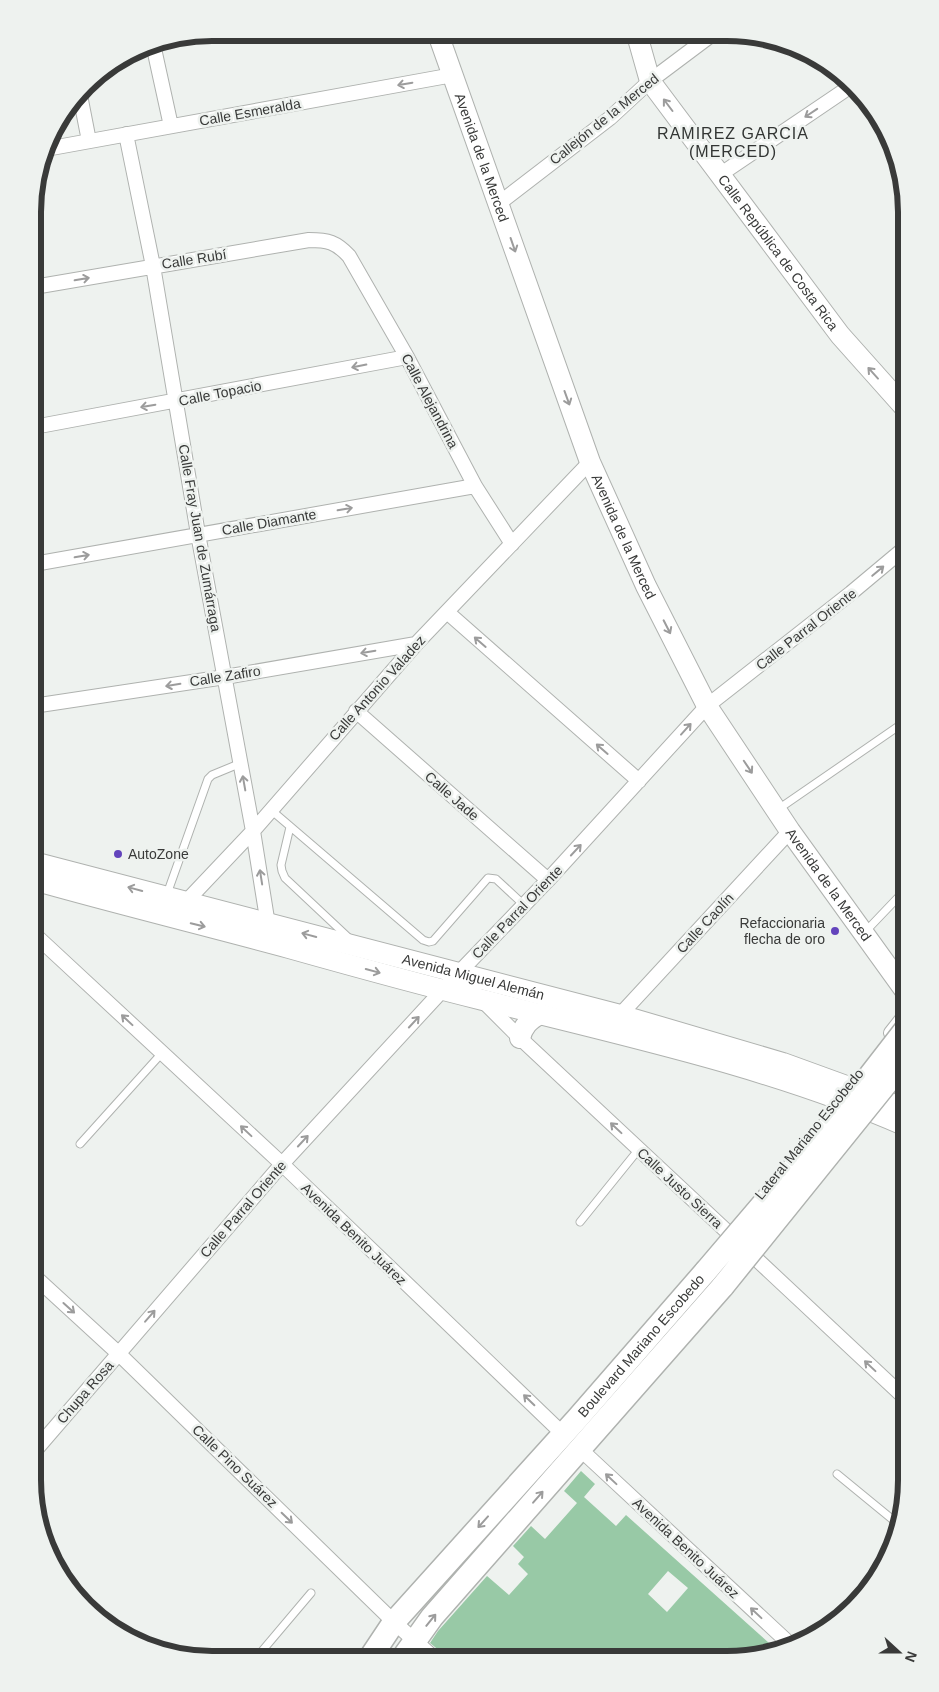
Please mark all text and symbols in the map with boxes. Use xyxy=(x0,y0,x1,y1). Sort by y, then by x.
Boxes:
street label: Callejón de la Merced xyxy=(546,70,662,168)
one-way arrow xyxy=(397,79,413,89)
street label: Avenida de la Merced xyxy=(452,91,512,224)
street label: Calle Esmeralda xyxy=(198,95,302,129)
one-way arrow xyxy=(663,99,674,112)
one-way arrow xyxy=(804,108,818,118)
district label: RAMIREZ GARCIA (MERCED) xyxy=(657,125,809,160)
street label: Calle República de Costa Rica xyxy=(715,172,842,334)
one-way arrow xyxy=(509,236,518,252)
street label: Calle Rubí xyxy=(160,246,228,272)
one-way arrow xyxy=(73,273,89,283)
street label: Calle Alejandrina xyxy=(398,351,462,451)
one-way arrow xyxy=(352,362,368,372)
one-way arrow xyxy=(868,366,879,379)
street label: Calle Topacio xyxy=(177,377,263,409)
one-way arrow xyxy=(563,390,572,405)
one-way arrow xyxy=(140,402,156,412)
street label: Calle Fray Juan de Zumárraga xyxy=(176,443,224,633)
street label: Avenida de la Merced xyxy=(589,472,659,602)
one-way arrow xyxy=(336,503,352,513)
street label: Calle Diamante xyxy=(220,506,318,538)
one-way arrow xyxy=(73,550,89,560)
one-way arrow xyxy=(871,565,884,576)
street label: Calle Parral Oriente xyxy=(753,585,860,673)
one-way arrow xyxy=(663,619,672,634)
street label: Calle Antonio Valadez xyxy=(326,632,428,744)
one-way arrow xyxy=(474,636,487,648)
one-way arrow xyxy=(360,648,376,658)
street label: Calle Zafiro xyxy=(188,662,262,690)
one-way arrow xyxy=(165,680,181,690)
one-way arrow xyxy=(680,723,691,736)
one-way arrow xyxy=(596,744,609,755)
one-way arrow xyxy=(743,760,753,774)
street label: Calle Jade xyxy=(422,768,482,824)
one-way arrow xyxy=(239,775,249,791)
street label: Avenida de la Merced xyxy=(783,825,875,944)
one-way arrow xyxy=(570,843,582,856)
place label: AutoZone xyxy=(128,846,189,862)
marker: AutoZone xyxy=(112,848,124,860)
street label: Calle Parral Oriente xyxy=(469,862,566,962)
one-way arrow xyxy=(255,870,265,886)
one-way arrow xyxy=(128,884,144,894)
street label: Calle Caolín xyxy=(673,890,737,956)
place label: Refaccionaria flecha de oro xyxy=(739,915,825,947)
one-way arrow xyxy=(190,921,206,930)
marker: Refaccionaria flecha de oro xyxy=(829,925,841,937)
one-way arrow xyxy=(302,930,318,939)
street label: Avenida Miguel Alemán xyxy=(401,951,546,1003)
one-way arrow xyxy=(364,966,380,976)
one-way arrow xyxy=(120,1014,133,1026)
one-way arrow xyxy=(408,1015,420,1028)
street label: Lateral Mariano Escobedo xyxy=(751,1065,867,1203)
one-way arrow xyxy=(610,1122,622,1134)
one-way arrow xyxy=(239,1125,252,1137)
one-way arrow xyxy=(297,1135,309,1147)
street label: Calle Justo Sierra xyxy=(634,1144,726,1232)
street label: Calle Parral Oriente xyxy=(197,1157,290,1261)
street label: Avenida Benito Juárez xyxy=(298,1180,410,1288)
street label: Boulevard Mariano Escobedo xyxy=(575,1271,708,1420)
one-way arrow xyxy=(62,1302,75,1314)
one-way arrow xyxy=(144,1310,156,1323)
street label: Chupa Rosa xyxy=(53,1357,117,1427)
one-way arrow xyxy=(864,1360,877,1372)
one-way arrow xyxy=(522,1394,535,1406)
street label: Calle Pino Suárez xyxy=(189,1421,281,1511)
one-way arrow xyxy=(604,1473,617,1485)
one-way arrow xyxy=(532,1491,544,1504)
street label: Avenida Benito Juárez xyxy=(629,1494,743,1602)
one-way arrow xyxy=(281,1511,293,1524)
one-way arrow xyxy=(477,1516,489,1529)
one-way arrow xyxy=(750,1607,763,1619)
one-way arrow xyxy=(425,1613,436,1626)
north arrow xyxy=(874,1627,924,1677)
text: N xyxy=(902,1649,920,1664)

